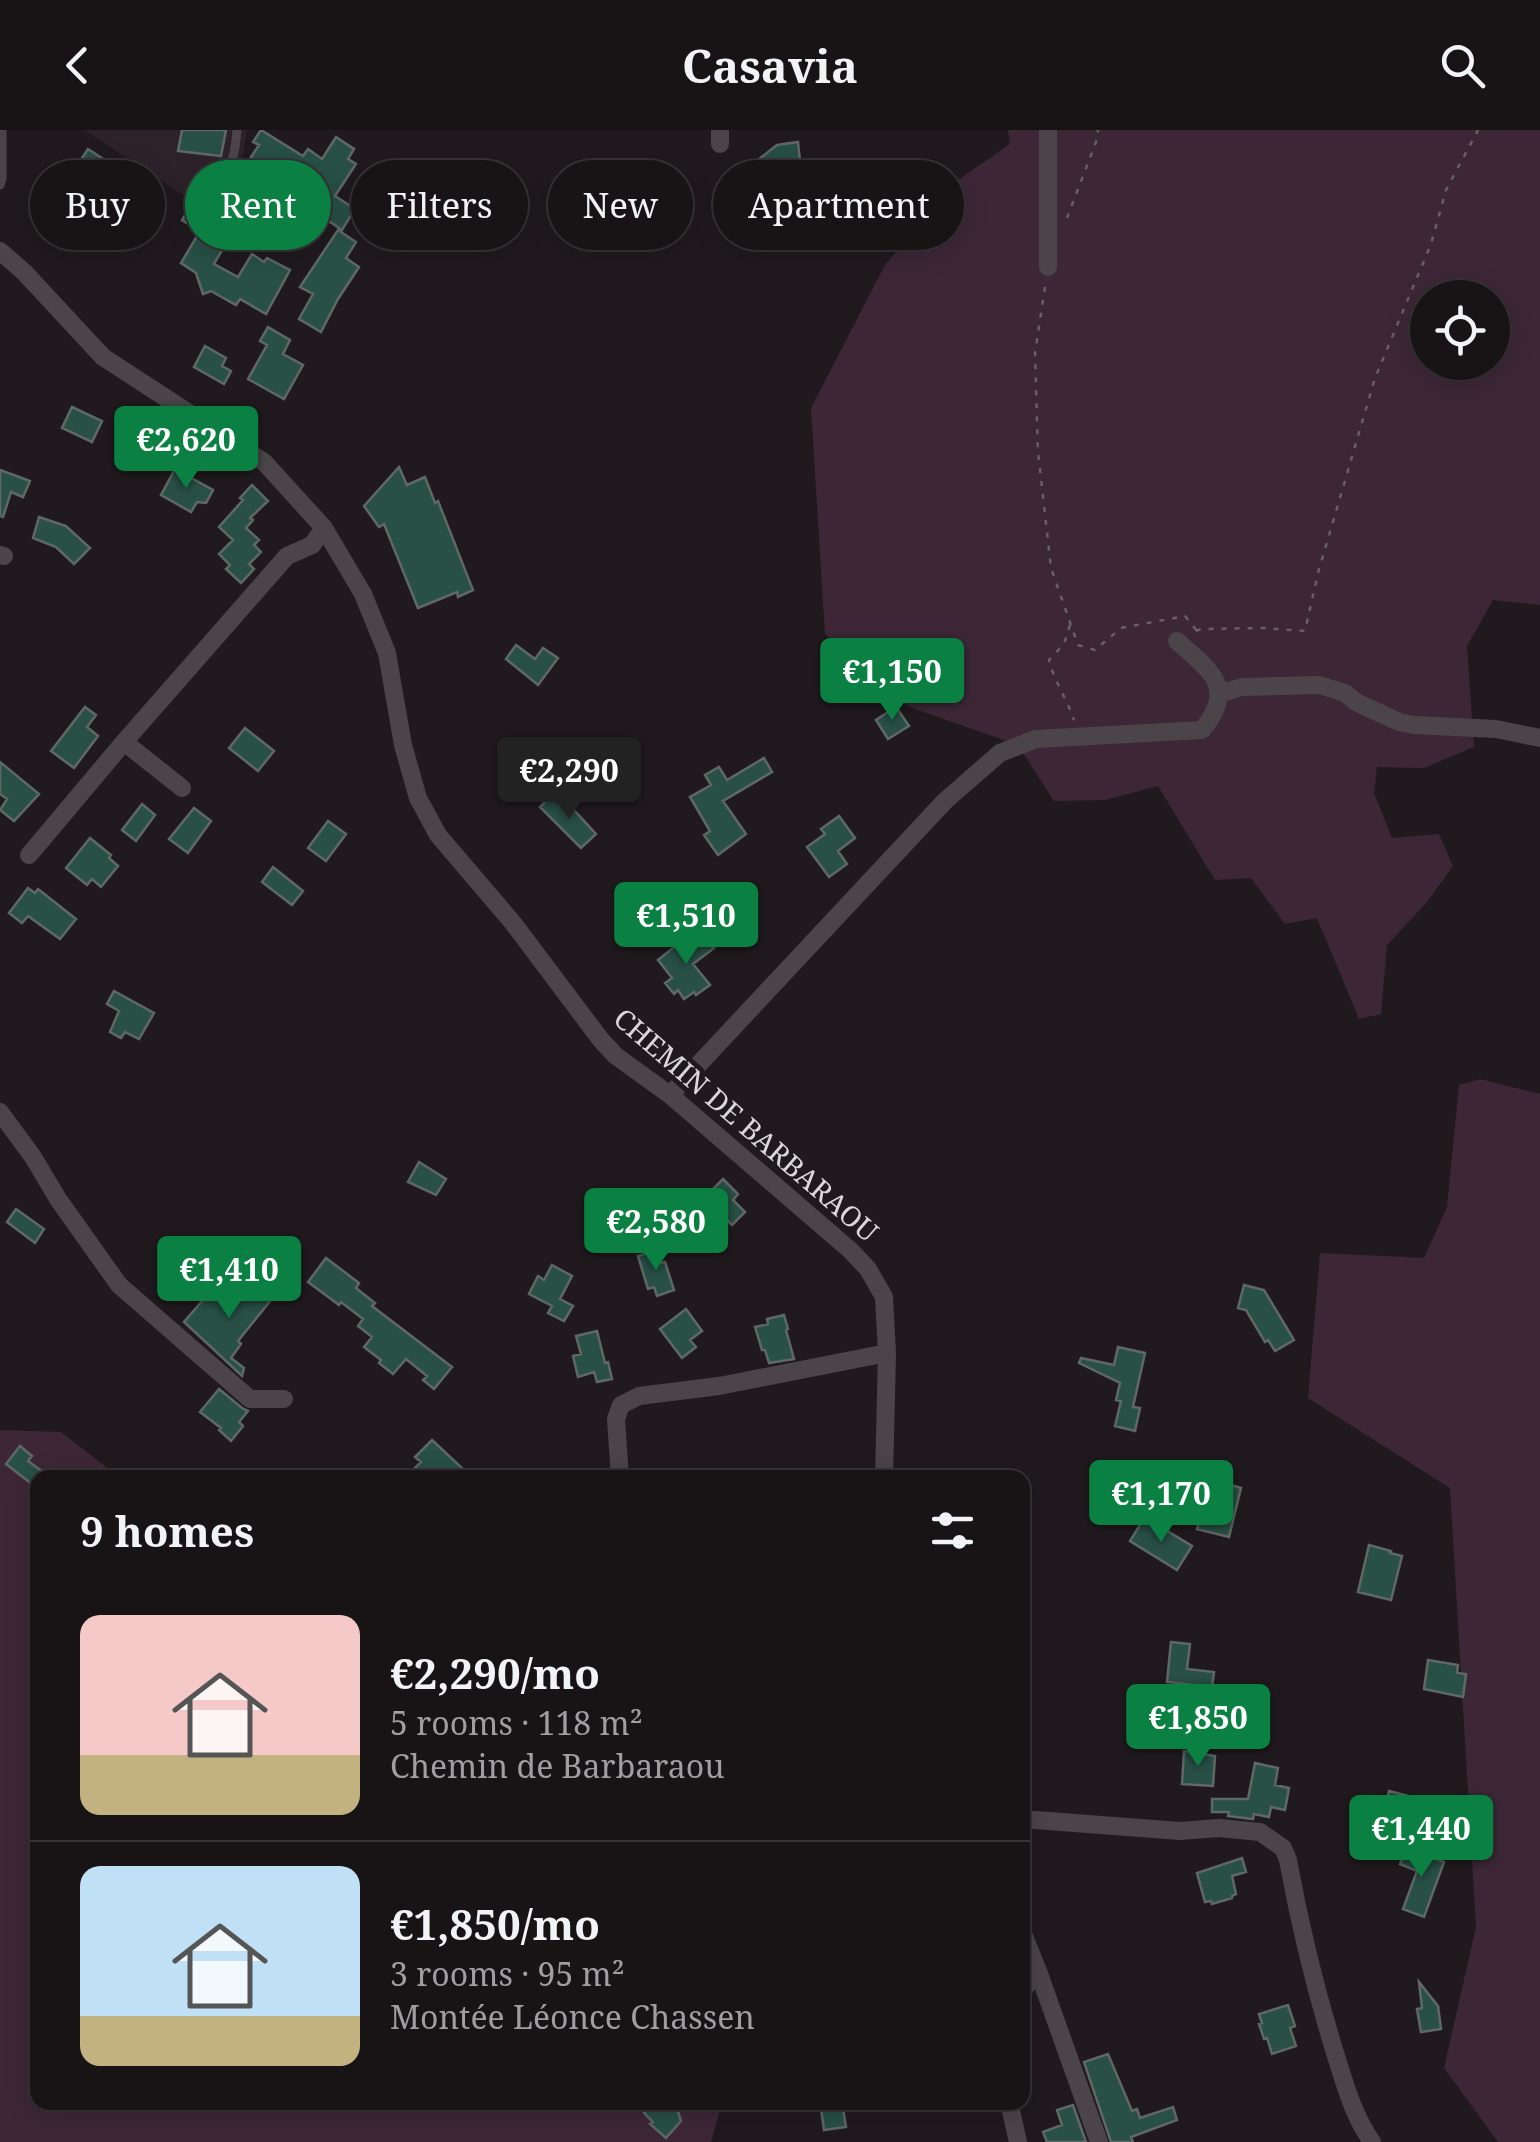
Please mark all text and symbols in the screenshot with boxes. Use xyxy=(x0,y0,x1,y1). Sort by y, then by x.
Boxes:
text: Casavia xyxy=(682,35,858,96)
icon: back xyxy=(50,38,105,93)
icon: search xyxy=(1435,38,1490,93)
chip: Buy xyxy=(30,160,165,250)
chip: Rent xyxy=(185,160,331,250)
chip: Filters xyxy=(351,160,528,250)
chip: New xyxy=(548,160,693,250)
chip: Apartment xyxy=(713,160,964,250)
map controls xyxy=(1410,280,1510,380)
button: locate xyxy=(1410,280,1510,380)
pin: €2,620 xyxy=(105,406,267,491)
text: €2,620 xyxy=(136,417,236,460)
pin: €1,150 xyxy=(811,638,973,723)
text: €1,150 xyxy=(842,649,942,692)
pin: €2,290 xyxy=(488,737,650,822)
text: €2,290 xyxy=(519,748,619,791)
pin: €1,510 xyxy=(605,882,767,967)
text: €1,510 xyxy=(636,893,736,936)
street label: CHEMIN DE BARBARAOU xyxy=(606,999,887,1250)
pin: €2,580 xyxy=(575,1188,737,1273)
text: €2,580 xyxy=(606,1199,706,1242)
pin: €1,410 xyxy=(148,1236,310,1321)
text: €1,410 xyxy=(179,1247,279,1290)
pin: €1,170 xyxy=(1080,1460,1242,1545)
text: €1,170 xyxy=(1111,1471,1211,1514)
text: 9 homes xyxy=(80,1502,254,1559)
icon: filters xyxy=(925,1503,980,1558)
text: €2,290/mo xyxy=(390,1644,600,1701)
icon: home xyxy=(160,1655,280,1775)
pin: €1,850 xyxy=(1117,1684,1279,1769)
text: €1,850 xyxy=(1148,1695,1248,1738)
text: 5 rooms · 118 m² xyxy=(390,1701,643,1744)
text: Chemin de Barbaraou xyxy=(390,1744,725,1787)
pin: €1,440 xyxy=(1340,1795,1502,1880)
text: €1,440 xyxy=(1371,1806,1471,1849)
text: €1,850/mo xyxy=(390,1895,600,1952)
icon: home xyxy=(160,1906,280,2026)
text: 3 rooms · 95 m² xyxy=(390,1952,625,1995)
text: Montée Léonce Chassen xyxy=(390,1995,755,2038)

